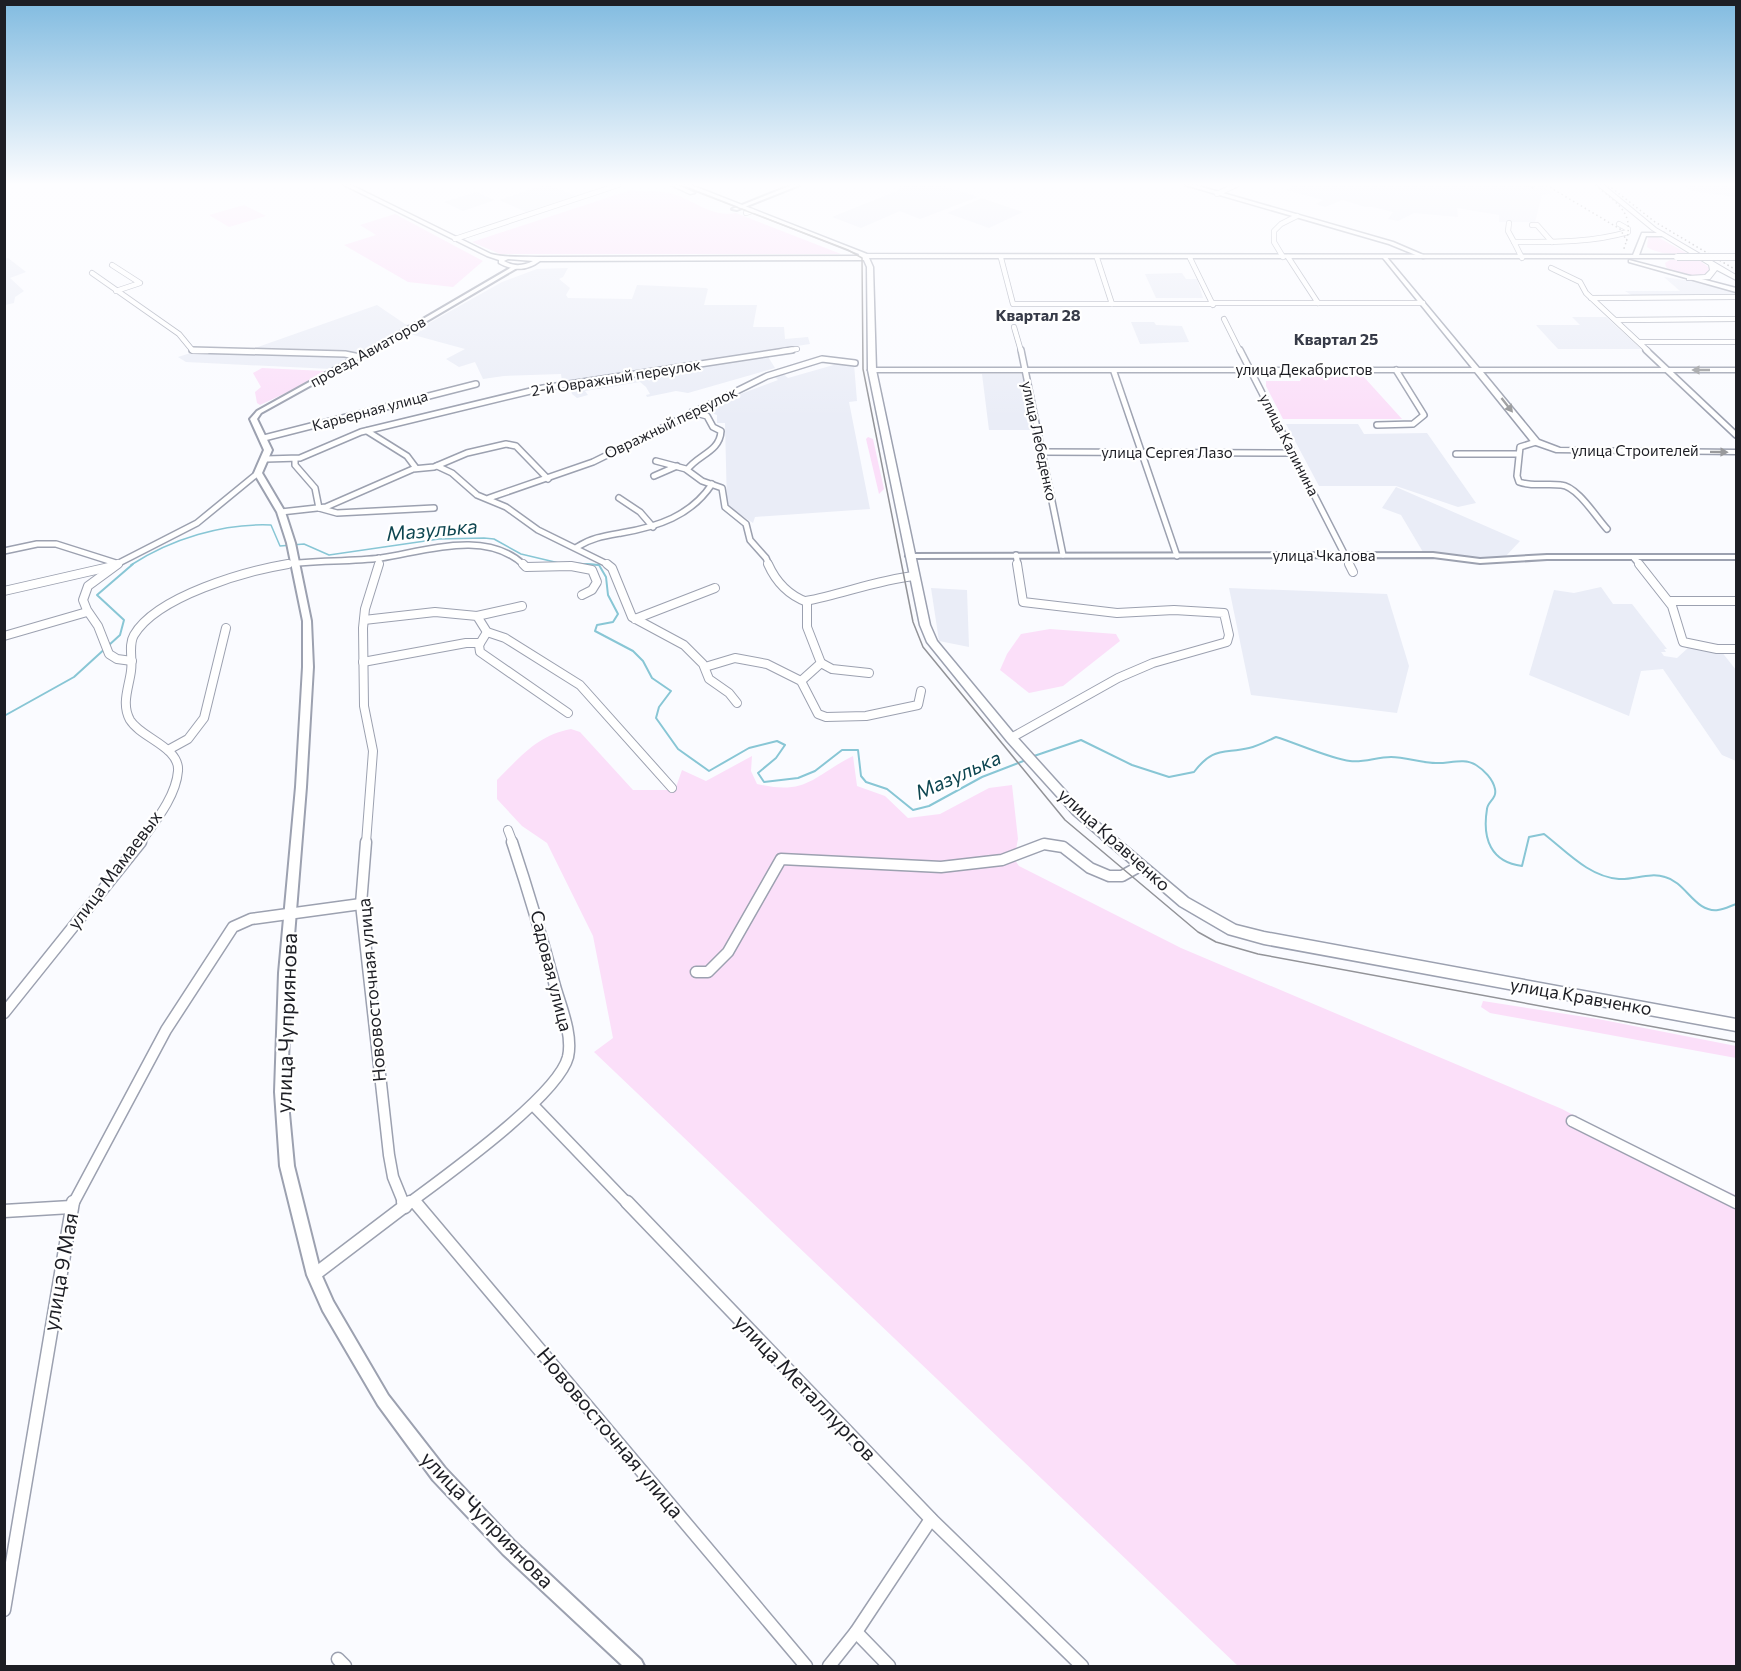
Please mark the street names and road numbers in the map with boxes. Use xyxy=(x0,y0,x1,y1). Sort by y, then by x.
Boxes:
street label: проезд Авиаторов xyxy=(307,312,428,390)
street label: 2-й Овражный переулок xyxy=(530,355,702,399)
street label: улица Декабристов xyxy=(1235,360,1373,378)
street label: улица Лебеденко xyxy=(1018,379,1061,502)
street label: Овражный переулок xyxy=(601,382,740,462)
street label: Карьерная улица xyxy=(310,386,430,434)
street label: улица Калинина xyxy=(1256,390,1323,499)
street label: улица Строителей xyxy=(1571,441,1699,459)
street label: улица Сергея Лазо xyxy=(1101,443,1233,461)
street label: улица Чкалова xyxy=(1272,546,1376,564)
street label: улица Кравченко xyxy=(1054,783,1175,895)
street label: улица Мамаевых xyxy=(62,805,166,933)
street label: Нововосточная улица xyxy=(352,897,390,1083)
street label: Садовая улица xyxy=(526,908,578,1034)
street label: улица Чуприянова xyxy=(270,932,301,1114)
street label: улица Кравченко xyxy=(1509,973,1654,1019)
street label: улица 9 Мая xyxy=(37,1210,82,1333)
street label: улица Металлургов xyxy=(730,1309,882,1465)
street label: Нововосточная улица xyxy=(533,1342,690,1522)
street label: улица Чуприянова xyxy=(416,1445,560,1593)

